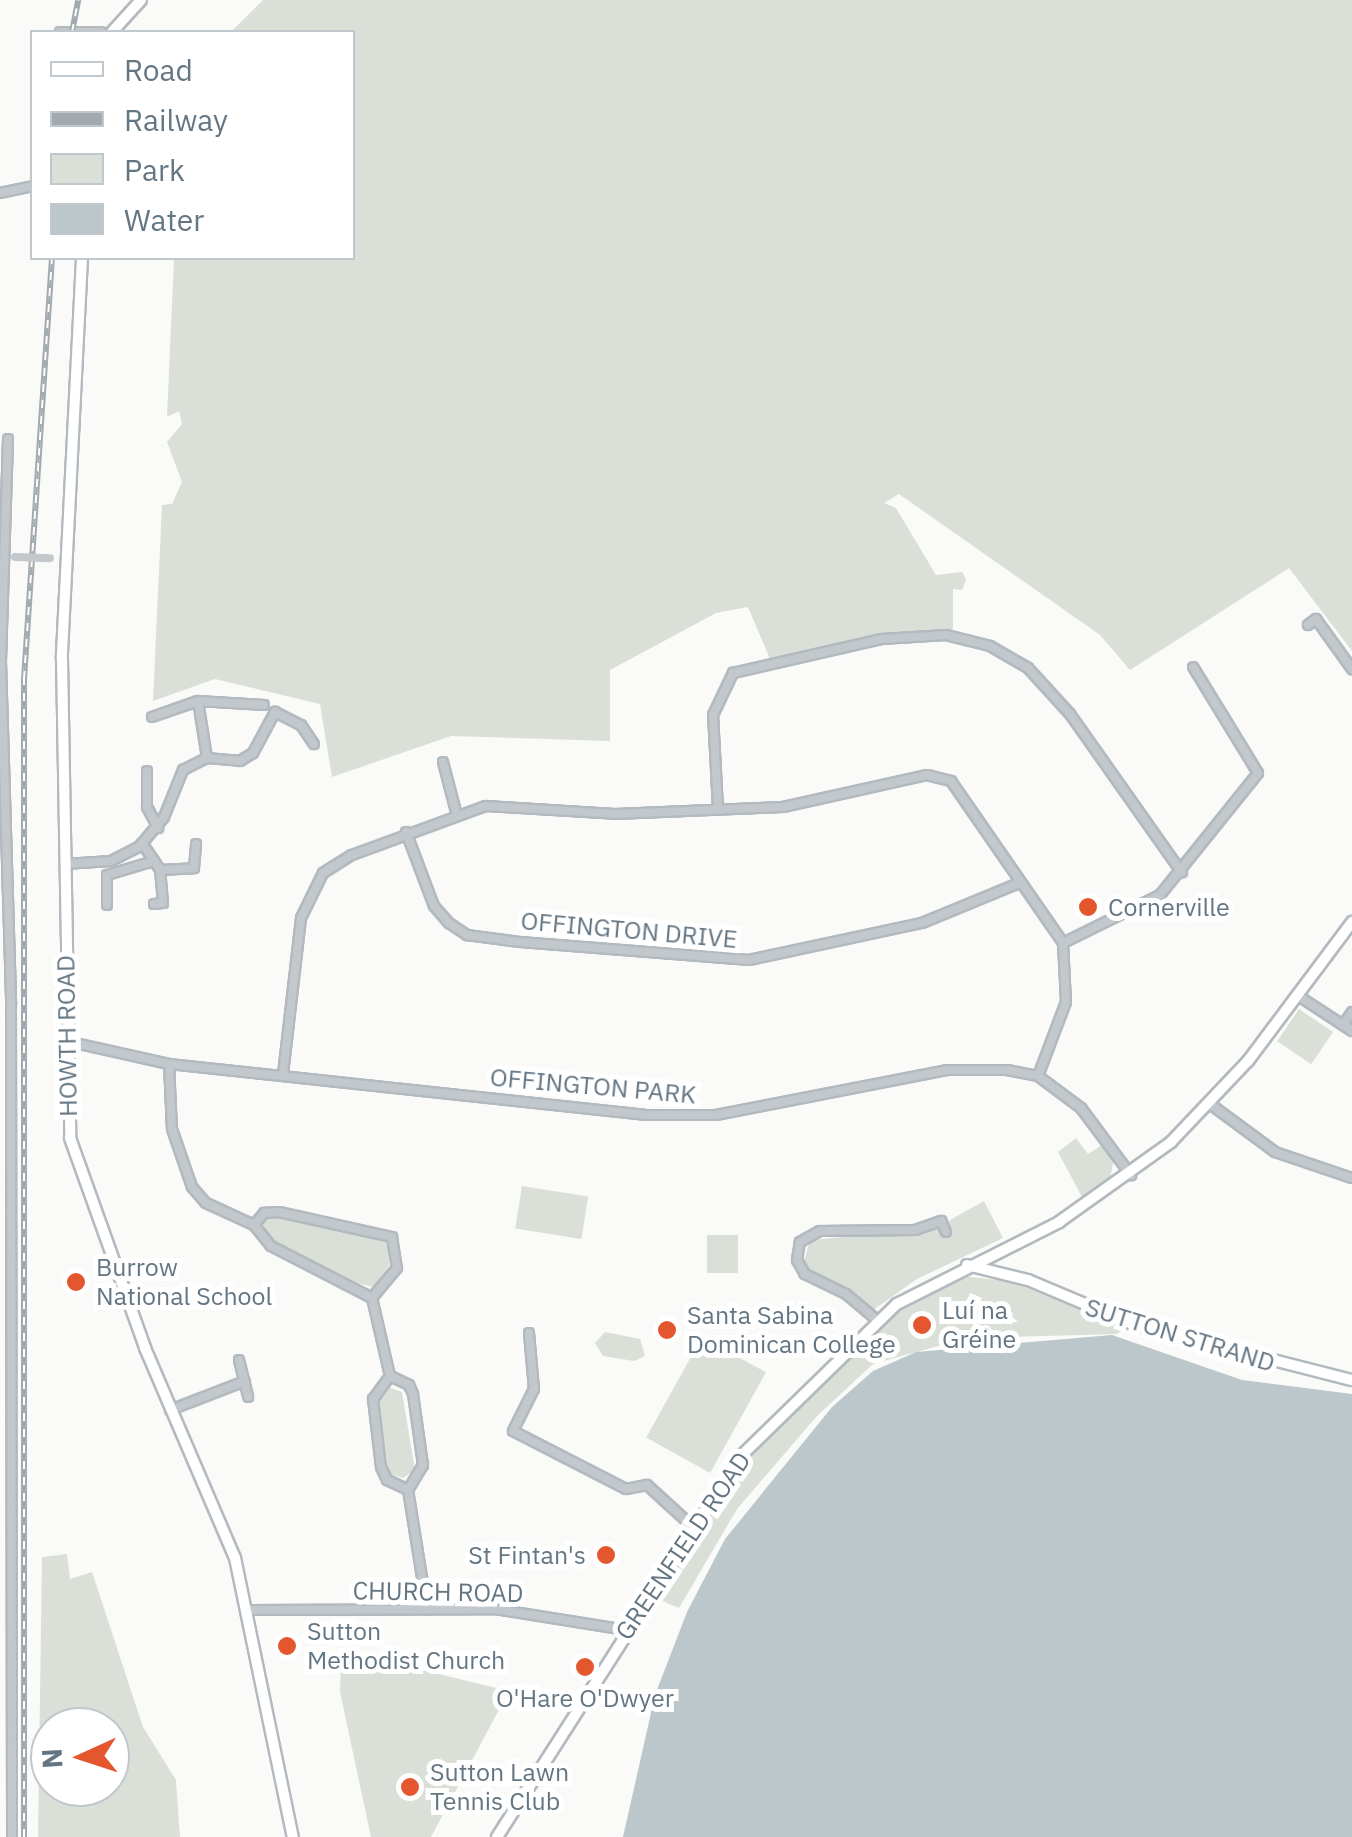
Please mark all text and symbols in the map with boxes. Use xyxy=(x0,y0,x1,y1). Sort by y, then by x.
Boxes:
legend xyxy=(30,30,355,260)
text: Road xyxy=(124,50,193,89)
text: Railway xyxy=(124,100,228,139)
text: Park xyxy=(124,150,185,189)
text: Water xyxy=(124,200,204,239)
place label: Cornerville xyxy=(1108,892,1230,922)
marker: Cornerville xyxy=(1077,896,1099,918)
street label: OFFINGTON DRIVE xyxy=(519,906,739,954)
street label: HOWTH ROAD xyxy=(51,955,83,1117)
street label: OFFINGTON PARK xyxy=(489,1062,697,1110)
place label: Burrow National School xyxy=(96,1253,272,1312)
marker: Burrow National School xyxy=(65,1271,87,1293)
street label: SUTTON STRAND xyxy=(1082,1292,1278,1378)
place label: Luí na Gréine xyxy=(942,1296,1016,1355)
place label: Santa Sabina Dominican College xyxy=(687,1301,896,1360)
marker: Luí na Gréine xyxy=(911,1314,933,1336)
marker: Santa Sabina Dominican College xyxy=(656,1319,678,1341)
street label: GREENFIELD ROAD xyxy=(609,1446,757,1646)
place label: St Fintan's xyxy=(468,1540,586,1570)
marker: St Fintan's xyxy=(595,1544,617,1566)
street label: CHURCH ROAD xyxy=(352,1576,524,1608)
place label: Sutton Methodist Church xyxy=(307,1617,505,1676)
marker: Sutton Methodist Church xyxy=(276,1635,298,1657)
marker: O'Hare O'Dwyer xyxy=(574,1656,596,1678)
place label: O'Hare O'Dwyer xyxy=(496,1683,674,1713)
north arrow xyxy=(30,1707,130,1807)
text: N xyxy=(33,1747,71,1770)
place label: Sutton Lawn Tennis Club xyxy=(430,1758,569,1817)
marker: Sutton Lawn Tennis Club xyxy=(399,1776,421,1798)

